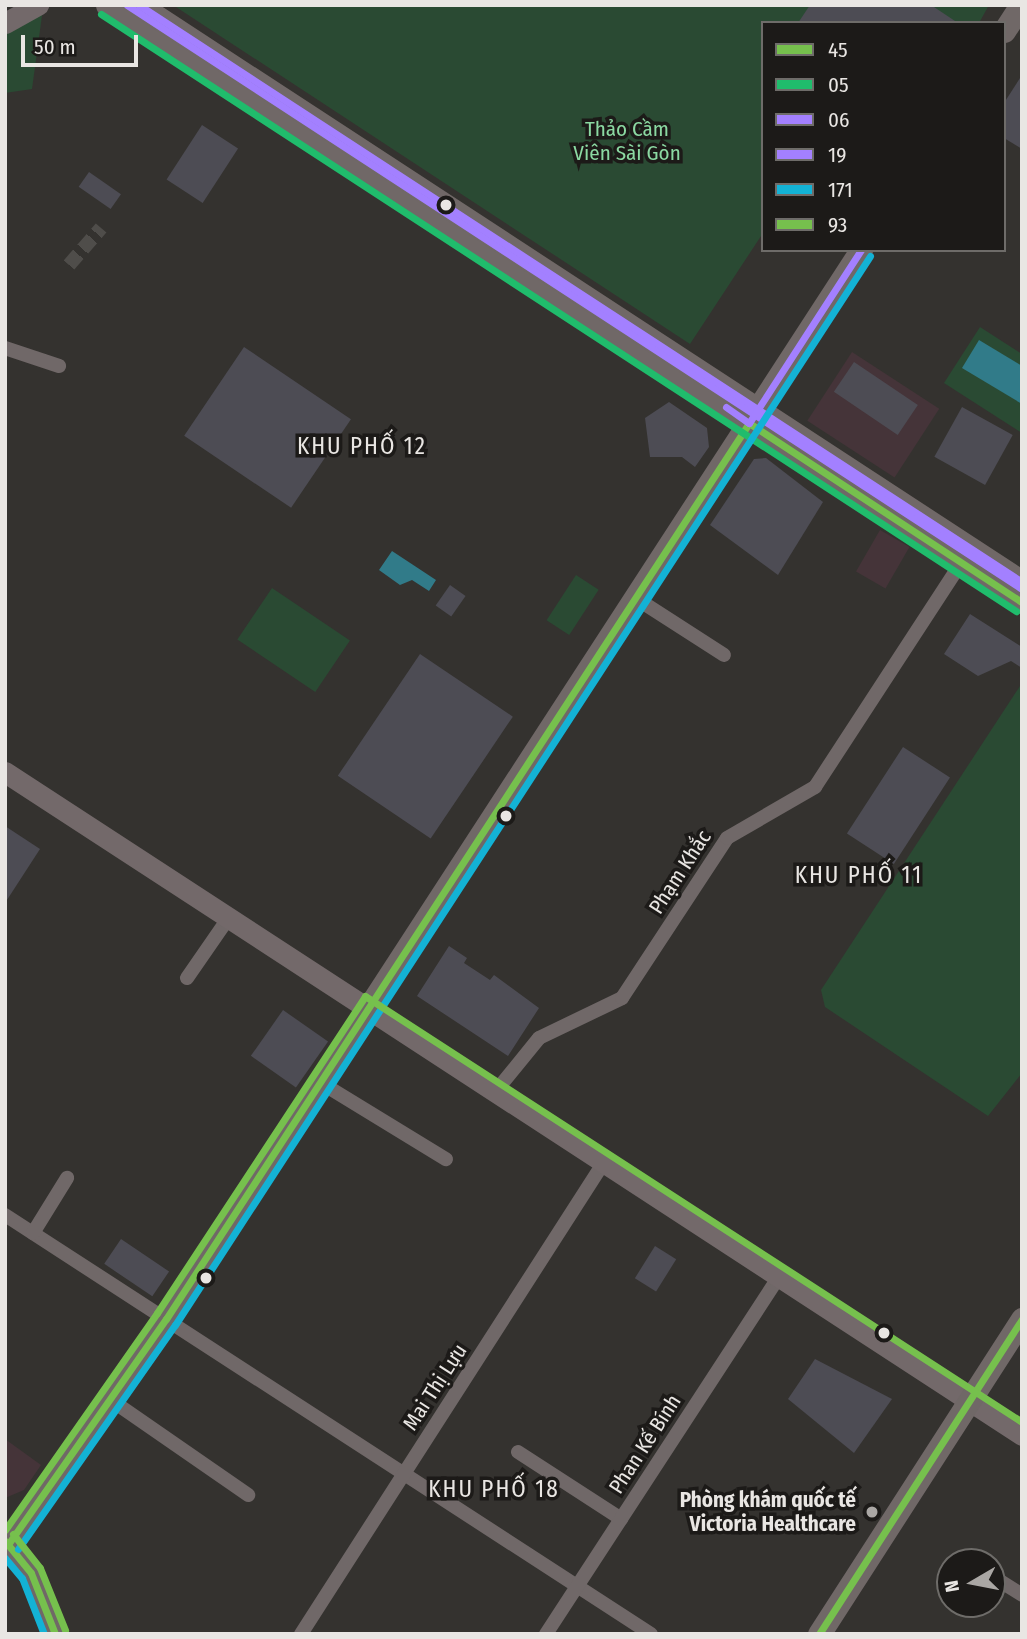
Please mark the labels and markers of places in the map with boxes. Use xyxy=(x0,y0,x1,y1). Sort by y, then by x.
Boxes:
unlabelled marker xyxy=(439,198,453,212)
unlabelled marker xyxy=(499,809,513,823)
unlabelled marker xyxy=(199,1271,213,1285)
unlabelled marker xyxy=(877,1326,891,1340)
place label: Phòng khám quốc tế Victoria Healthcare xyxy=(680,1487,856,1537)
marker: Phòng khám quốc tế Victoria Healthcare xyxy=(862,1502,882,1522)

